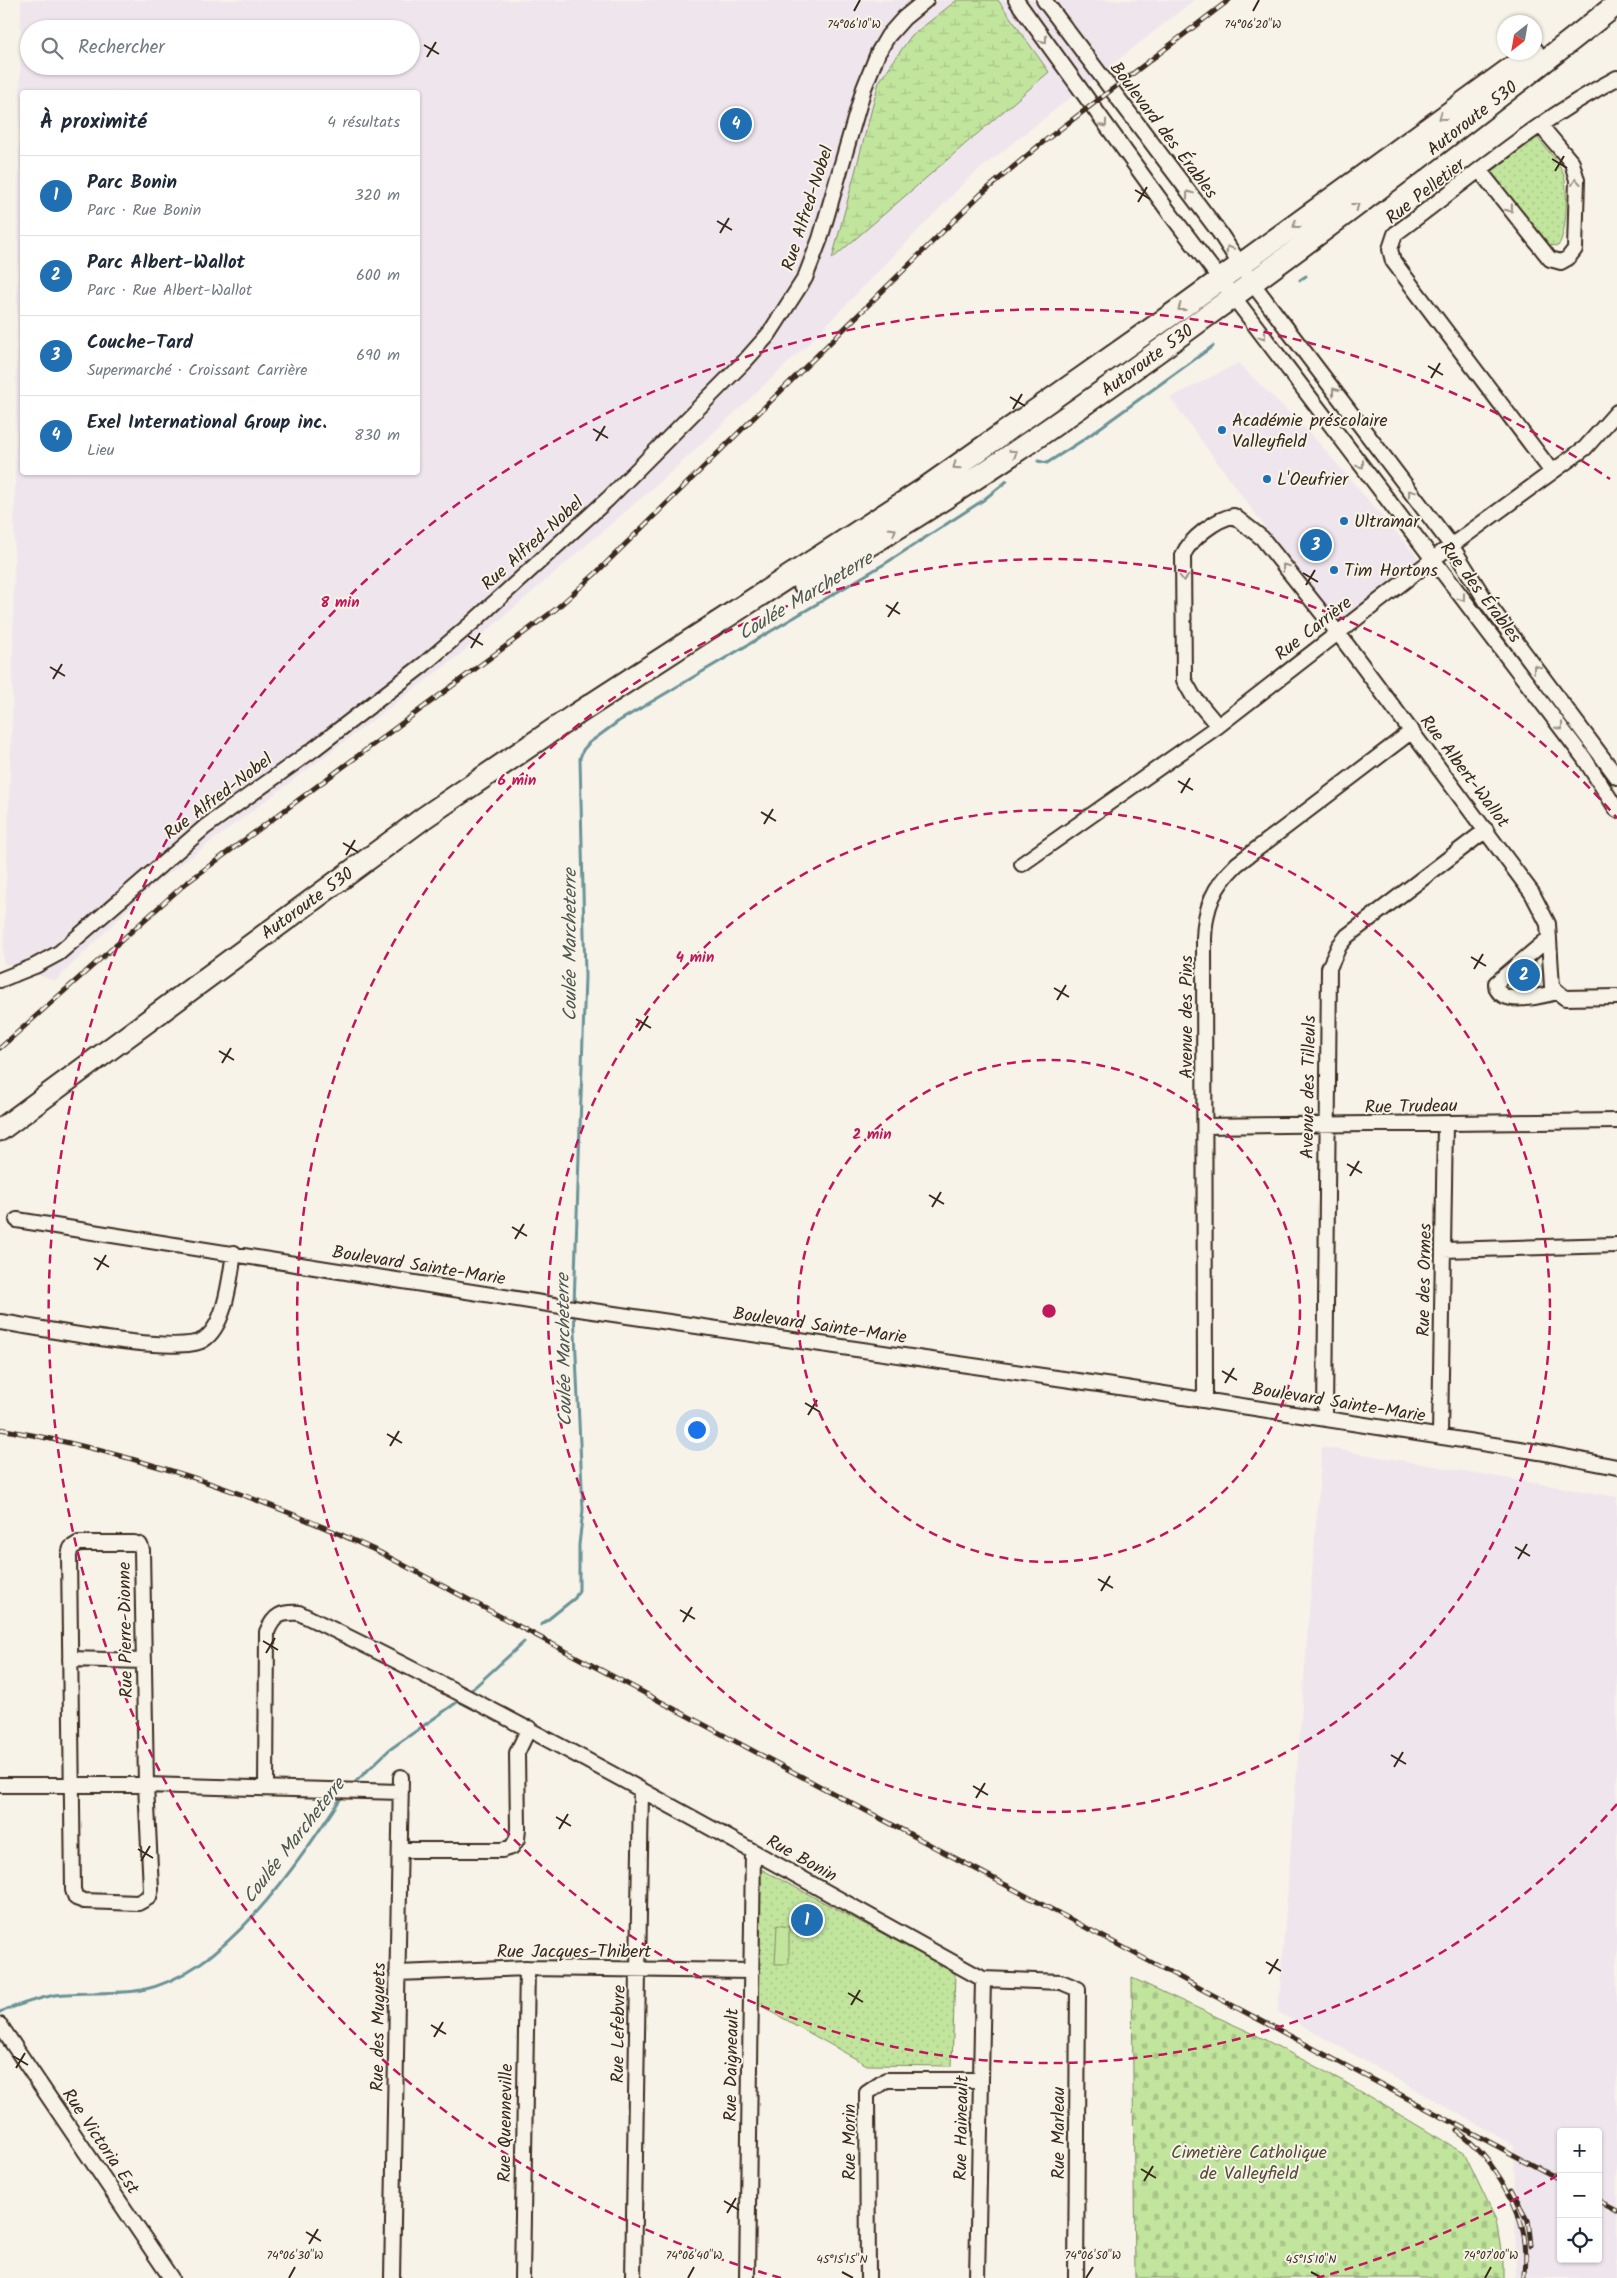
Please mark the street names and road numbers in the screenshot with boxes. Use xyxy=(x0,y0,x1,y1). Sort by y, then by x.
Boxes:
street label: Boulevard des Érables xyxy=(1101,56,1224,206)
street label: Autoroute 530 xyxy=(1421,74,1525,164)
street label: Rue Alfred-Nobel xyxy=(775,142,843,275)
street label: Rue Pelletier xyxy=(1380,151,1473,233)
street label: Autoroute 530 xyxy=(1095,318,1200,405)
street label: Rue Alfred-Nobel xyxy=(475,489,592,598)
street label: Rue des Érables xyxy=(1432,536,1528,650)
street label: Rue Carrière xyxy=(1269,589,1359,669)
street label: Rue Albert-Wallot xyxy=(1412,709,1517,835)
street label: Rue Alfred-Nobel xyxy=(158,746,280,848)
street label: Autoroute 530 xyxy=(255,861,360,948)
street label: Avenue des Pins xyxy=(1173,955,1202,1079)
street label: Avenue des Tilleuls xyxy=(1294,1015,1325,1159)
street label: Rue Trudeau xyxy=(1364,1092,1458,1123)
street label: Rue des Ormes xyxy=(1410,1223,1441,1337)
street label: Boulevard Sainte-Marie xyxy=(330,1238,508,1295)
street label: Boulevard Sainte-Marie xyxy=(731,1300,909,1353)
street label: Boulevard Sainte-Marie xyxy=(1250,1375,1428,1432)
street label: Rue Pierre-Dionne xyxy=(111,1562,142,1698)
street label: Rue Bonin xyxy=(760,1828,842,1891)
street label: Rue Jacques-Thibert xyxy=(497,1938,652,1967)
street label: Rue des Muguets xyxy=(364,1962,395,2092)
street label: Rue Lefebvre xyxy=(604,1985,635,2083)
street label: Rue Daigneault xyxy=(717,2007,748,2122)
street label: Rue Quenneville xyxy=(491,2063,522,2183)
street label: Rue Haineault xyxy=(947,2074,978,2181)
street label: Rue Victoria Est xyxy=(53,2083,147,2202)
street label: Rue Marleau xyxy=(1045,2086,1074,2179)
street label: Rue Morin xyxy=(836,2104,865,2180)

